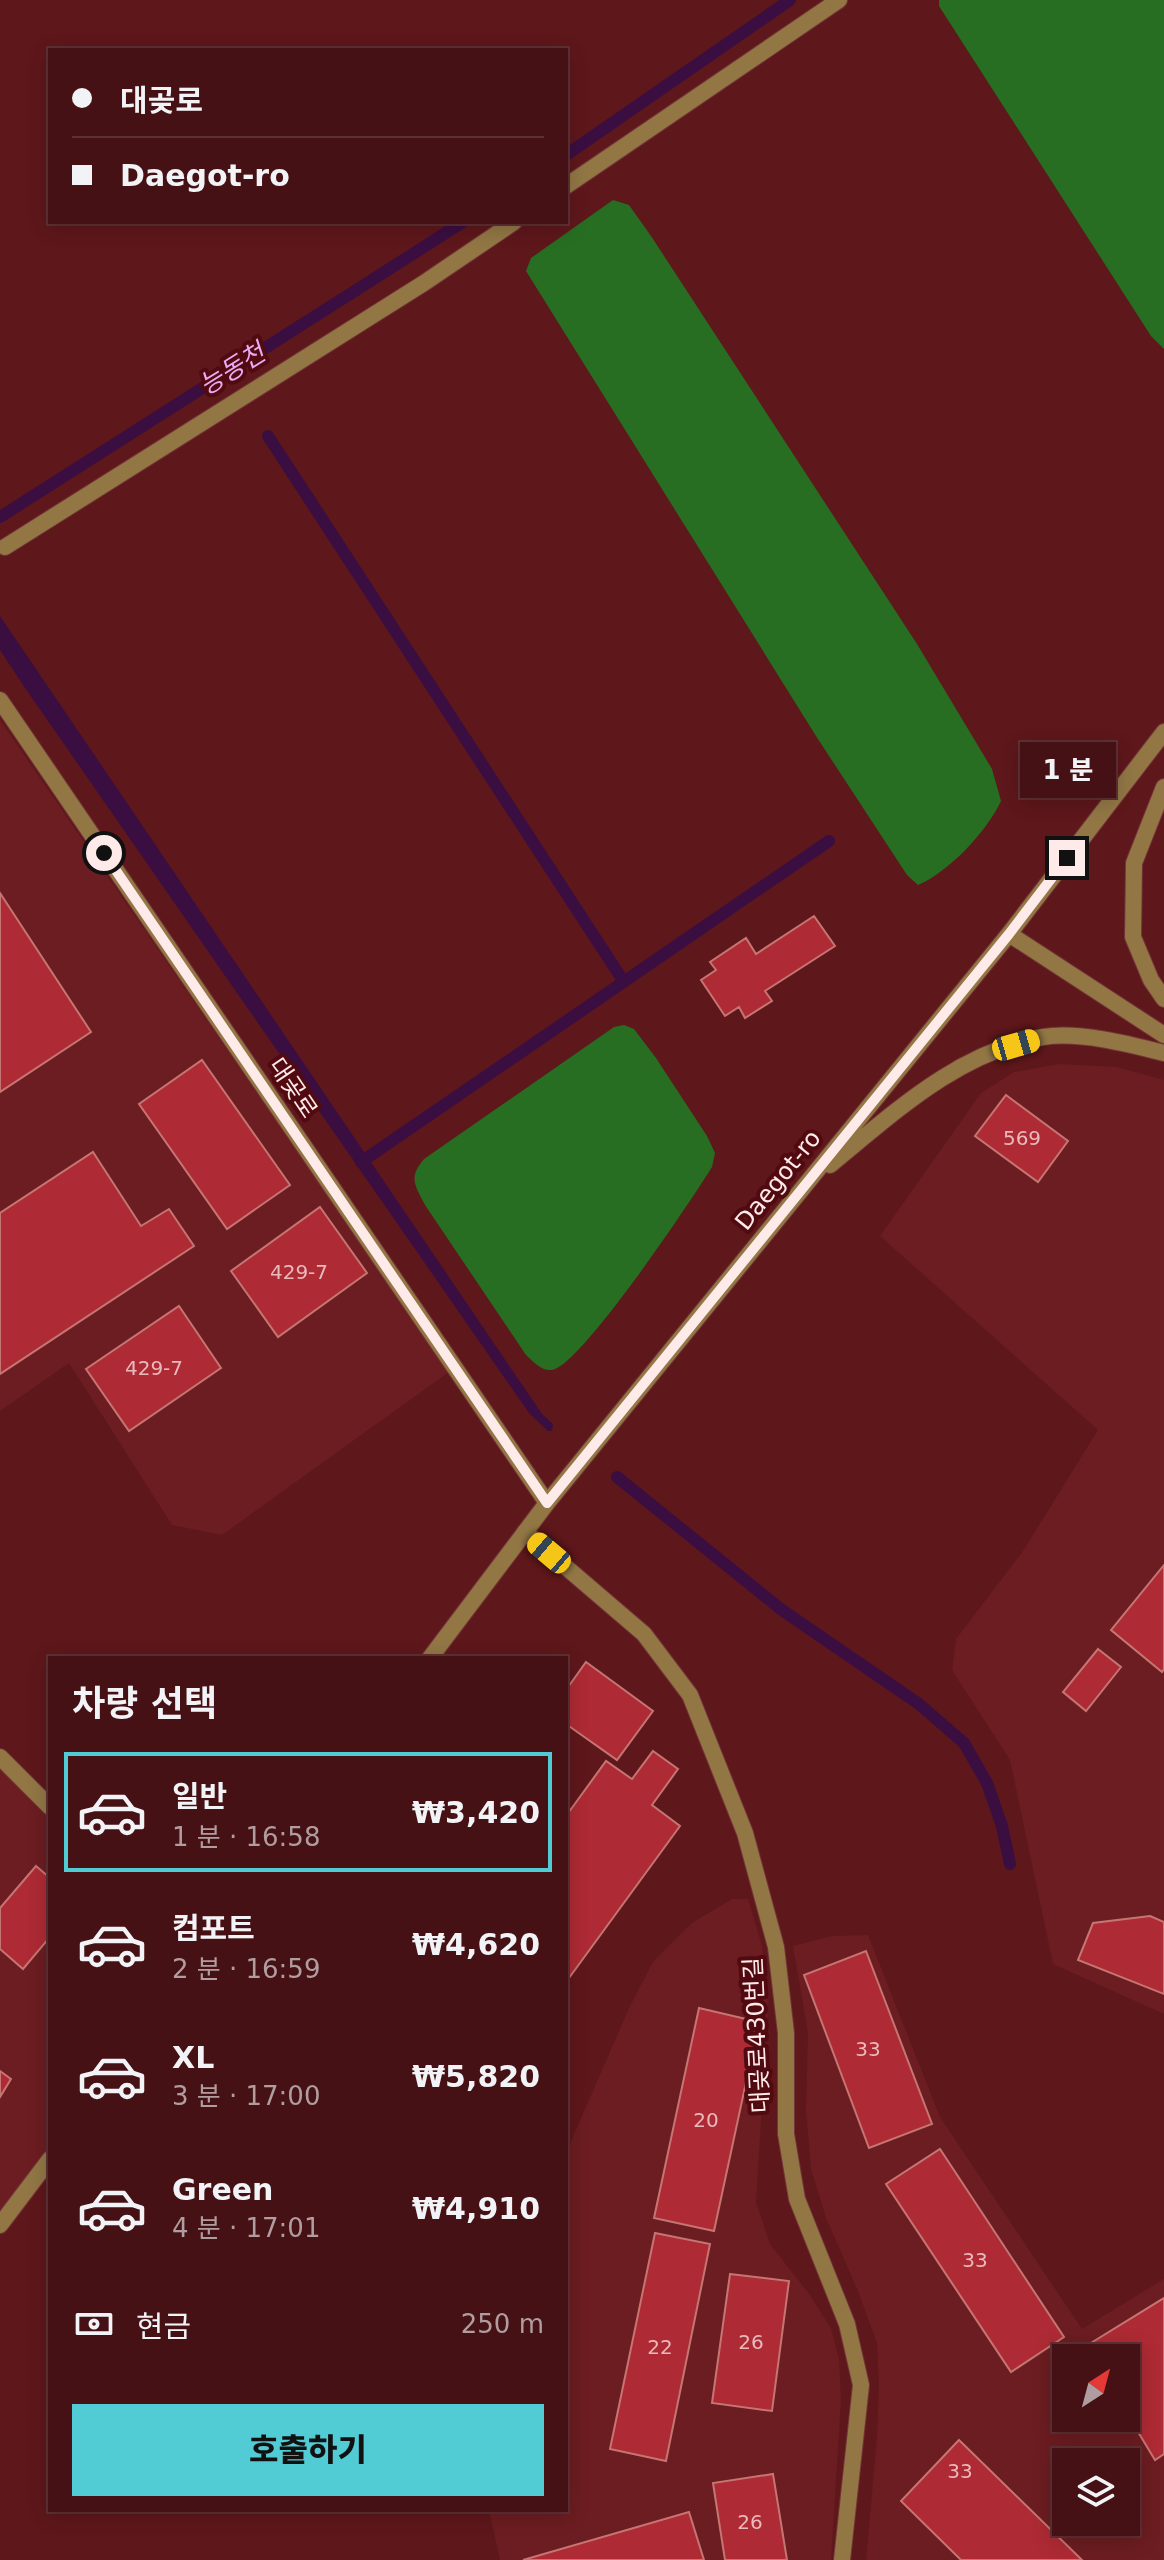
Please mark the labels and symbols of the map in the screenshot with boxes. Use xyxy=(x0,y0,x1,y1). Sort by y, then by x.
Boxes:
water label: 능동천 xyxy=(194,336,273,401)
callout: 1 분 xyxy=(1019,742,1115,798)
route start xyxy=(86,835,122,871)
route end xyxy=(1049,840,1085,876)
car xyxy=(990,1027,1042,1063)
street label: 대곶로 xyxy=(263,1053,323,1123)
street label: Daegot-ro xyxy=(729,1125,827,1235)
house number: 569 xyxy=(1003,1126,1041,1150)
house number: 429-7 xyxy=(270,1260,328,1284)
house number: 429-7 xyxy=(125,1356,183,1380)
car xyxy=(523,1528,575,1578)
street label: 대곶로430번길 xyxy=(739,1956,775,2114)
house number: 33 xyxy=(855,2037,881,2061)
house number: 20 xyxy=(693,2108,719,2132)
house number: 33 xyxy=(962,2248,988,2272)
house number: 26 xyxy=(738,2330,764,2354)
house number: 22 xyxy=(647,2335,673,2359)
north arrow xyxy=(1052,2344,1140,2432)
house number: 33 xyxy=(947,2459,973,2483)
house number: 26 xyxy=(737,2510,763,2534)

